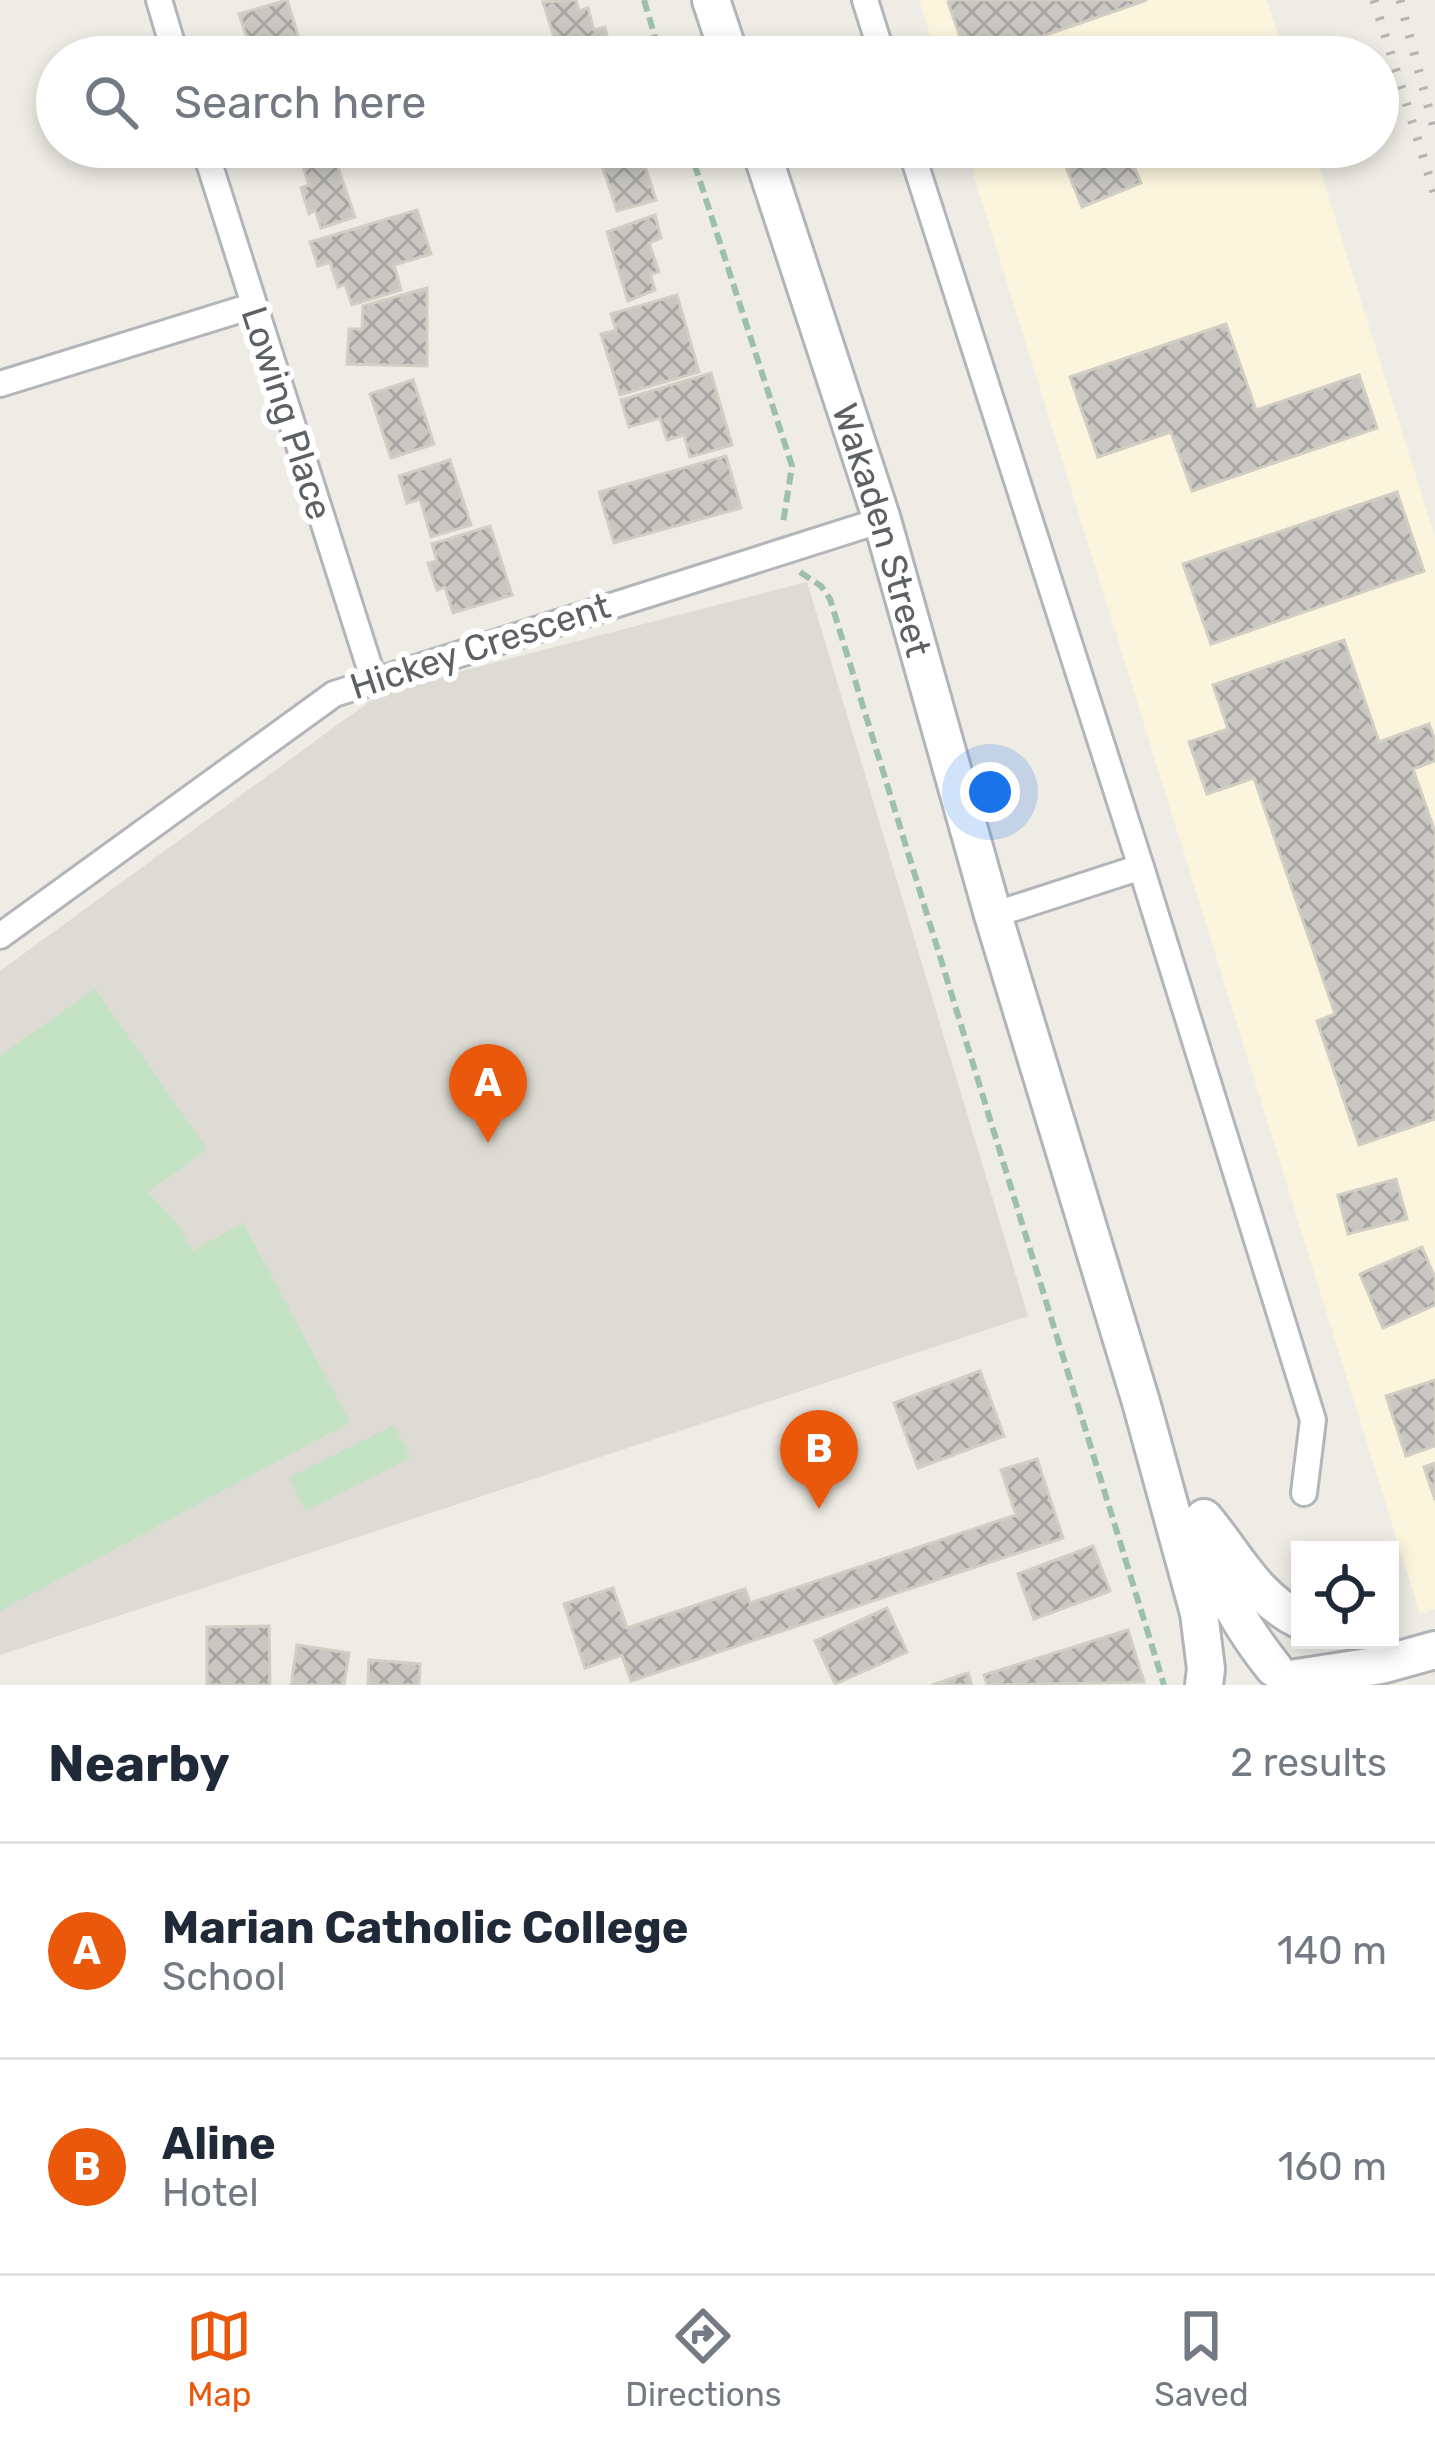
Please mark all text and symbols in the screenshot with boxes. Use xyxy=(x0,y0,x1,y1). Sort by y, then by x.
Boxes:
search box xyxy=(36,36,1399,168)
icon: search xyxy=(78,69,144,135)
text: Search here xyxy=(174,76,426,129)
street label: Lowing Place xyxy=(232,301,342,525)
street label: Wakaden Street xyxy=(824,398,941,661)
street label: Hickey Crescent xyxy=(345,584,615,708)
your location xyxy=(960,762,1020,822)
pin: A xyxy=(449,1044,527,1143)
pin: B xyxy=(780,1410,858,1509)
map controls xyxy=(1291,1541,1399,1649)
button: locate xyxy=(1291,1541,1399,1649)
text: Nearby xyxy=(48,1733,230,1794)
text: 2 results xyxy=(1230,1740,1387,1786)
text: Marian Catholic College xyxy=(162,1901,689,1954)
text: A xyxy=(73,1928,101,1974)
text: 140 m xyxy=(1277,1928,1387,1974)
text: School xyxy=(162,1954,286,2000)
text: Aline xyxy=(162,2117,276,2170)
text: B xyxy=(73,2144,101,2190)
text: 160 m xyxy=(1278,2144,1387,2190)
text: Hotel xyxy=(162,2170,259,2216)
tab: Map xyxy=(186,2303,252,2414)
tab: Directions xyxy=(625,2303,782,2414)
tab: Saved xyxy=(1154,2303,1249,2414)

